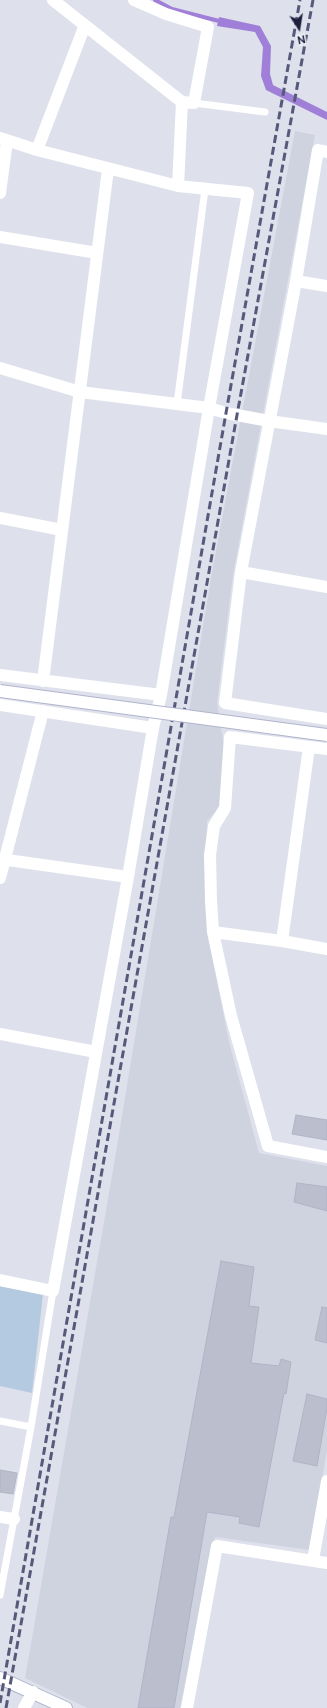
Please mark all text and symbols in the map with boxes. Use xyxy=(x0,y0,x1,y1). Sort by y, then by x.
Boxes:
north arrow xyxy=(279,8,319,48)
text: N xyxy=(296,33,307,46)

